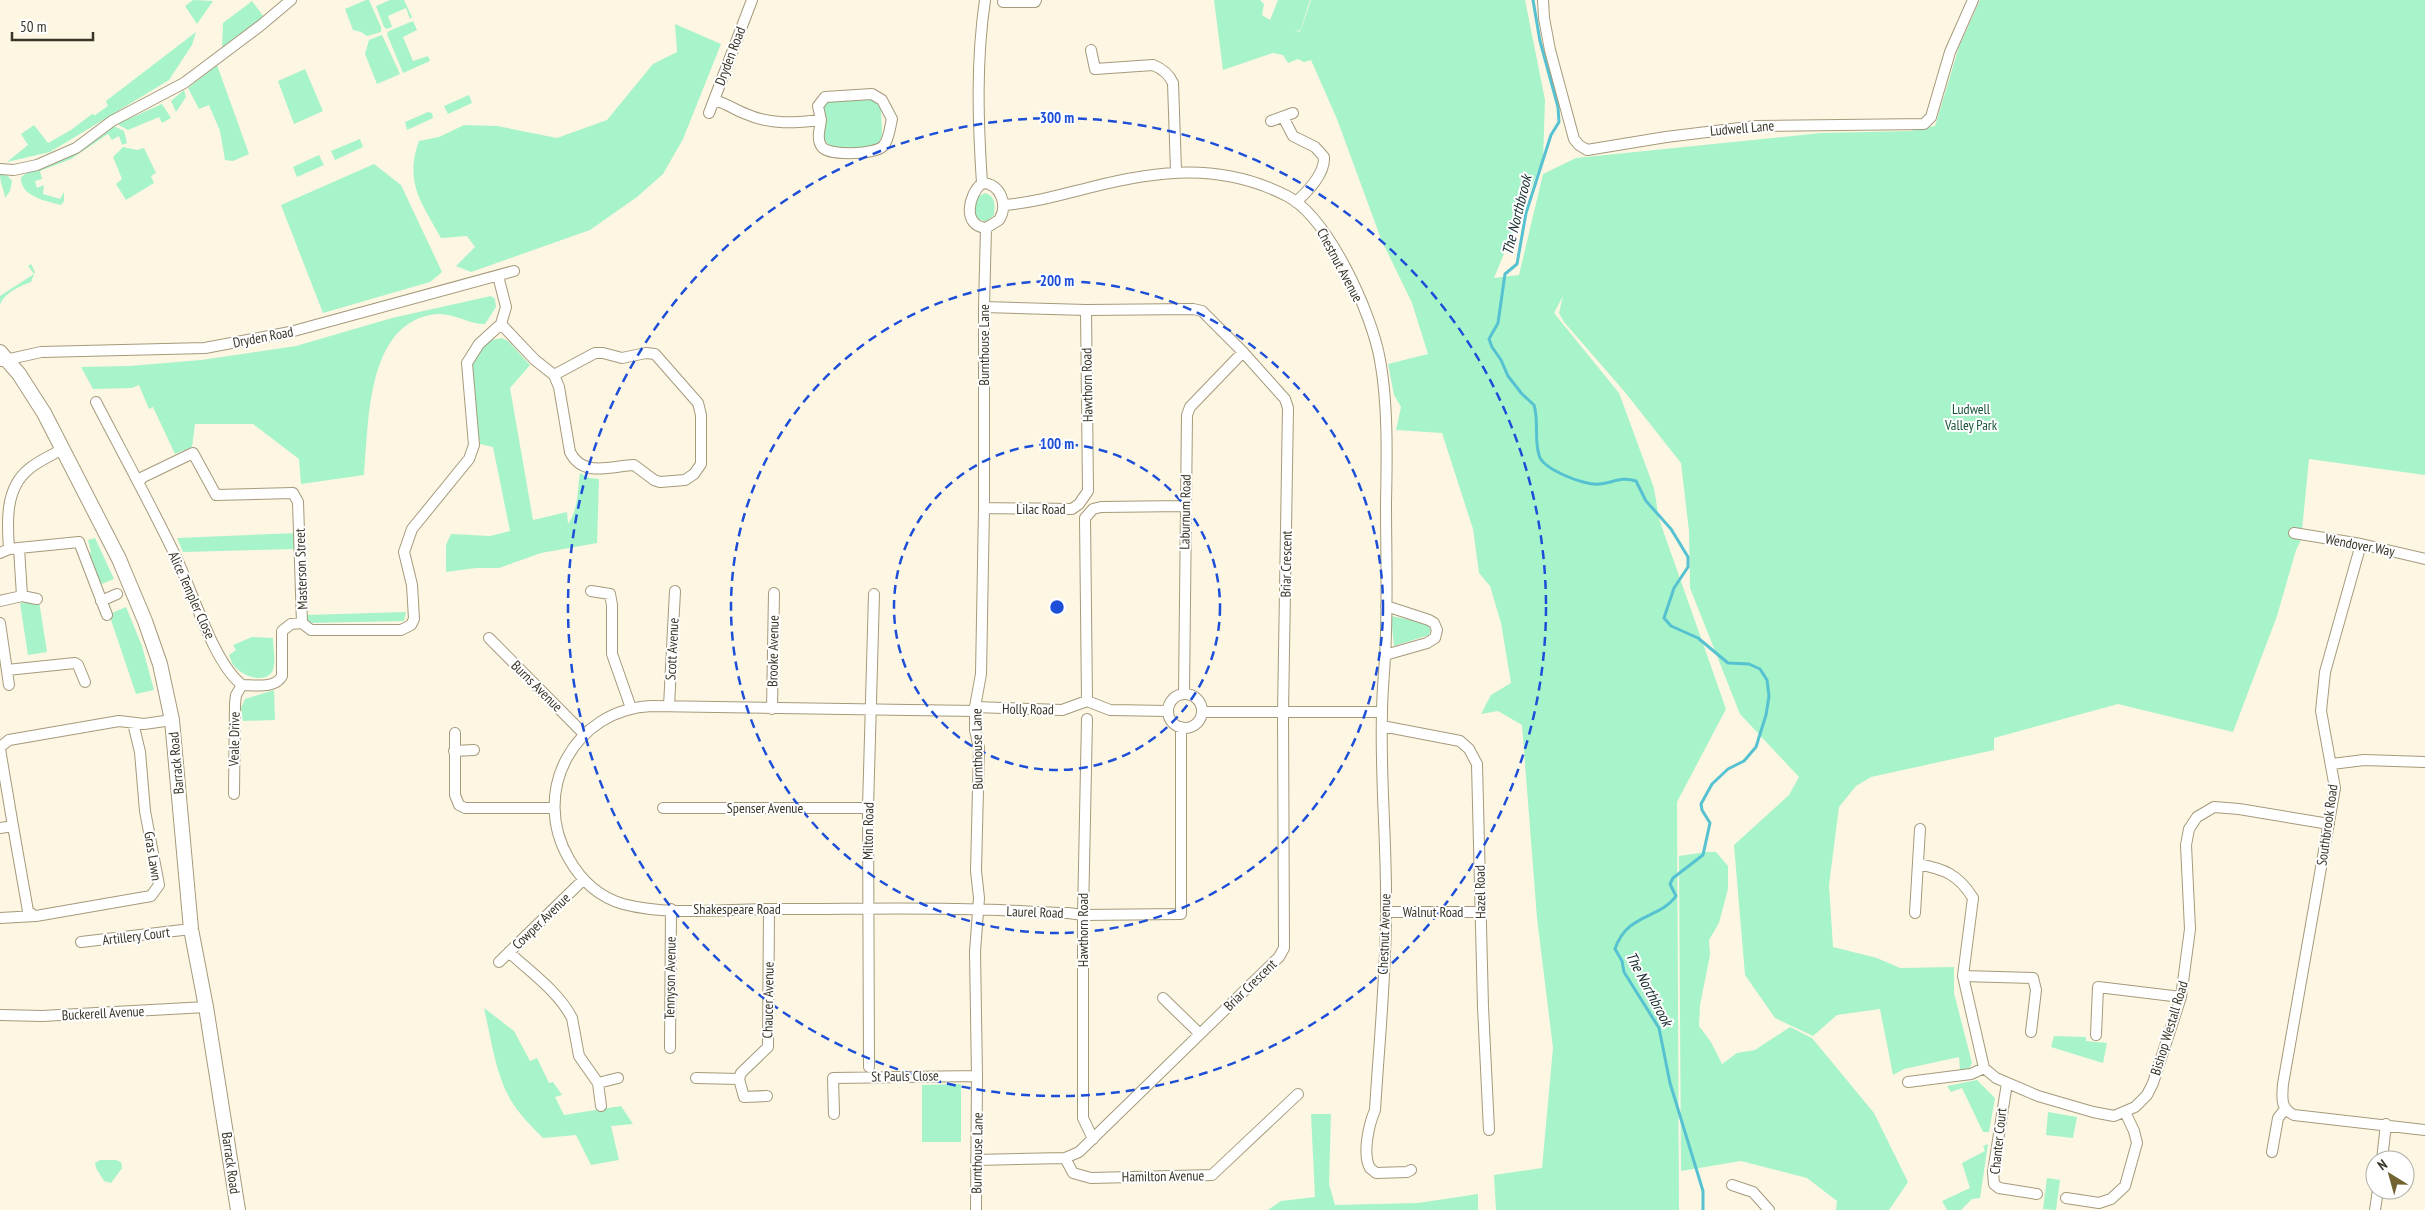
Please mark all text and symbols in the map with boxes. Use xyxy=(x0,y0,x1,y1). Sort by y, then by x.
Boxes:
scale bar xyxy=(12,10,94,42)
text: 50 m xyxy=(20,17,46,36)
street label: Dryden Road xyxy=(711,24,749,88)
text: 300 m xyxy=(1040,108,1074,127)
street label: Ludwell Lane xyxy=(1709,116,1775,140)
water label: The Northbrook xyxy=(1497,171,1536,257)
street label: Chestnut Avenue xyxy=(1313,225,1367,305)
text: 200 m xyxy=(1040,271,1074,290)
street label: Burnthouse Lane xyxy=(975,304,993,386)
street label: Dryden Road xyxy=(231,322,295,352)
street label: Hawthorn Road xyxy=(1077,348,1097,422)
park label: Ludwell Valley Park xyxy=(1944,400,1998,434)
text: 100 m xyxy=(1040,434,1074,453)
street label: Laburnum Road xyxy=(1175,474,1195,550)
street label: Lilac Road xyxy=(1016,500,1066,518)
street label: Masterson Street xyxy=(291,528,311,610)
street label: Wendover Way xyxy=(2324,529,2397,561)
street label: Briar Crescent xyxy=(1276,530,1296,598)
street label: Alice Templer Close xyxy=(165,548,219,642)
centre of rings xyxy=(1048,598,1066,616)
street label: Brooke Avenue xyxy=(763,615,783,687)
street label: Scott Avenue xyxy=(661,617,683,681)
street label: Burns Avenue xyxy=(508,657,567,716)
street label: Holly Road xyxy=(1002,700,1054,718)
street label: Burnthouse Lane xyxy=(967,708,987,790)
street label: Veale Drive xyxy=(225,711,243,767)
street label: Barrack Road xyxy=(164,731,188,795)
street label: Southbrook Road xyxy=(2312,783,2342,867)
street label: Spenser Avenue xyxy=(727,799,803,817)
street label: Milton Road xyxy=(858,802,878,860)
street label: Gras Lawn xyxy=(140,830,166,882)
street label: Hazel Road xyxy=(1471,865,1489,919)
street label: Cowper Avenue xyxy=(508,889,574,953)
street label: Hawthorn Road xyxy=(1074,893,1092,967)
street label: Chestnut Avenue xyxy=(1374,893,1394,975)
street label: Shakespeare Road xyxy=(693,900,781,918)
street label: Laurel Road xyxy=(1006,902,1064,922)
street label: Walnut Road xyxy=(1403,903,1463,921)
street label: Artillery Court xyxy=(101,923,171,949)
street label: Tennyson Avenue xyxy=(660,936,680,1020)
water label: The Northbrook xyxy=(1622,948,1678,1031)
street label: Briar Crescent xyxy=(1220,955,1280,1015)
street label: Chaucer Avenue xyxy=(758,961,778,1038)
street label: Bishop Westall Road xyxy=(2146,979,2192,1077)
street label: Buckerell Avenue xyxy=(61,1002,145,1024)
street label: St Pauls Close xyxy=(871,1066,939,1086)
street label: Chanter Court xyxy=(1986,1107,2010,1175)
street label: Burnthouse Lane xyxy=(967,1112,987,1194)
street label: Barrack Road xyxy=(218,1131,244,1195)
north arrow xyxy=(2365,1150,2415,1200)
text: N xyxy=(2374,1155,2391,1174)
street label: Hamilton Avenue xyxy=(1122,1166,1205,1186)

